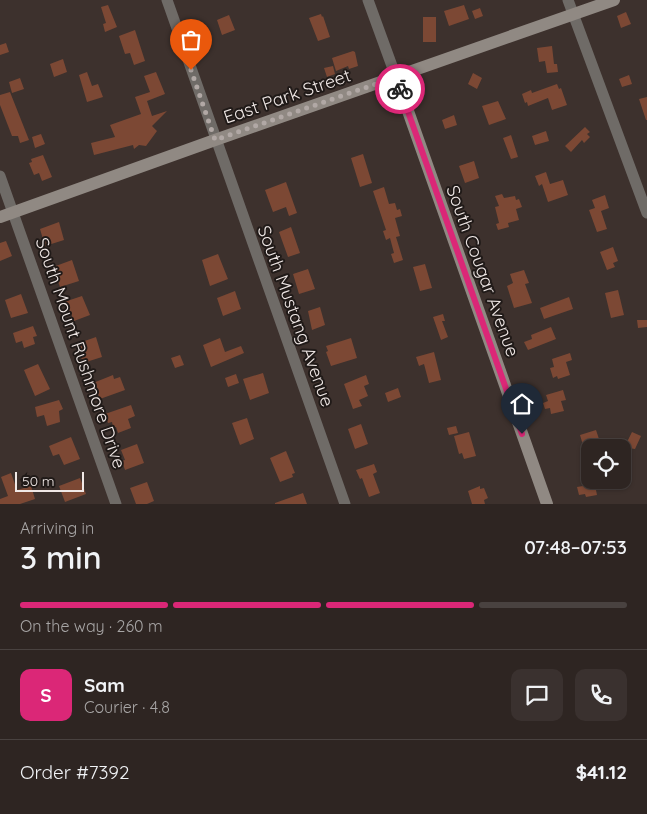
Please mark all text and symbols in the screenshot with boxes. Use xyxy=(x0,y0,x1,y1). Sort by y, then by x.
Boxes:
pin xyxy=(170,19,212,70)
icon: bag xyxy=(177,26,205,54)
street label: East Park Street xyxy=(220,64,354,128)
courier xyxy=(375,64,425,114)
icon: bike xyxy=(386,75,414,103)
street label: South Cougar Avenue xyxy=(441,182,525,360)
street label: South Mustang Avenue xyxy=(253,222,339,410)
street label: South Mount Rushmore Drive xyxy=(31,234,131,472)
pin xyxy=(501,383,543,434)
icon: home xyxy=(508,390,536,418)
map controls xyxy=(581,439,631,489)
button: locate xyxy=(581,439,631,489)
scale bar xyxy=(15,469,84,492)
text: 50 m xyxy=(22,472,55,490)
text: Arriving in xyxy=(20,518,94,538)
text: 07:48–07:53 xyxy=(524,535,627,559)
text: 3 min xyxy=(20,537,102,577)
text: On the way · 260 m xyxy=(20,616,162,636)
button: chat xyxy=(511,669,563,721)
button: phone xyxy=(575,669,627,721)
text: Sam xyxy=(84,673,125,697)
text: S xyxy=(40,683,52,707)
text: Courier · 4.8 xyxy=(84,697,170,717)
text: Order #7392 xyxy=(20,760,129,784)
text: $41.12 xyxy=(576,760,627,784)

